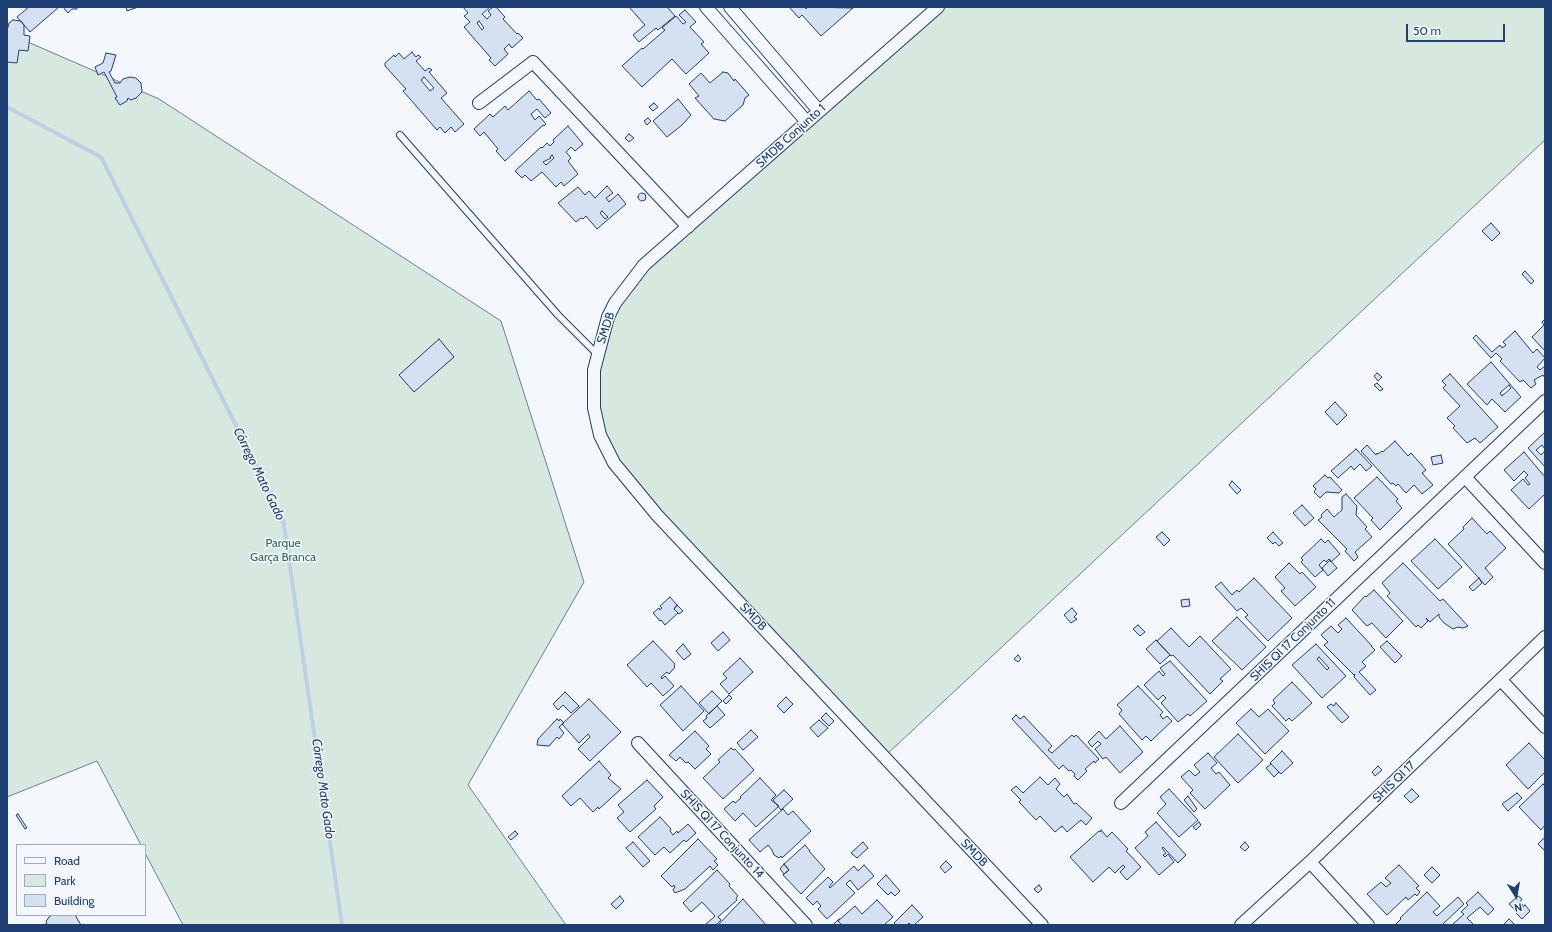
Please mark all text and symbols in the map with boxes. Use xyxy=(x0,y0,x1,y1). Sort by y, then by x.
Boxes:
scale bar xyxy=(1408,16,1507,42)
text: 50 m xyxy=(1413,23,1441,38)
street label: SMDB Conjunto 1 xyxy=(753,101,829,171)
street label: SMDB xyxy=(594,310,618,346)
water label: Córrego Mato Gado xyxy=(230,425,288,523)
park label: Parque Garça Branca xyxy=(250,536,316,564)
street label: SHIS QI 17 Conjunto 11 xyxy=(1247,596,1339,684)
street label: SMDB xyxy=(737,600,769,634)
water label: Córrego Mato Gado xyxy=(308,738,338,840)
street label: SHIS QI 17 xyxy=(1370,758,1418,806)
street label: SHIS QI 17 Conjunto 14 xyxy=(677,787,767,881)
street label: SMDB xyxy=(958,836,990,870)
legend xyxy=(16,844,146,916)
text: Road xyxy=(54,853,80,868)
text: Park xyxy=(54,873,76,888)
north arrow xyxy=(1496,876,1536,916)
text: Building xyxy=(54,893,95,908)
text: N xyxy=(1513,900,1523,915)

